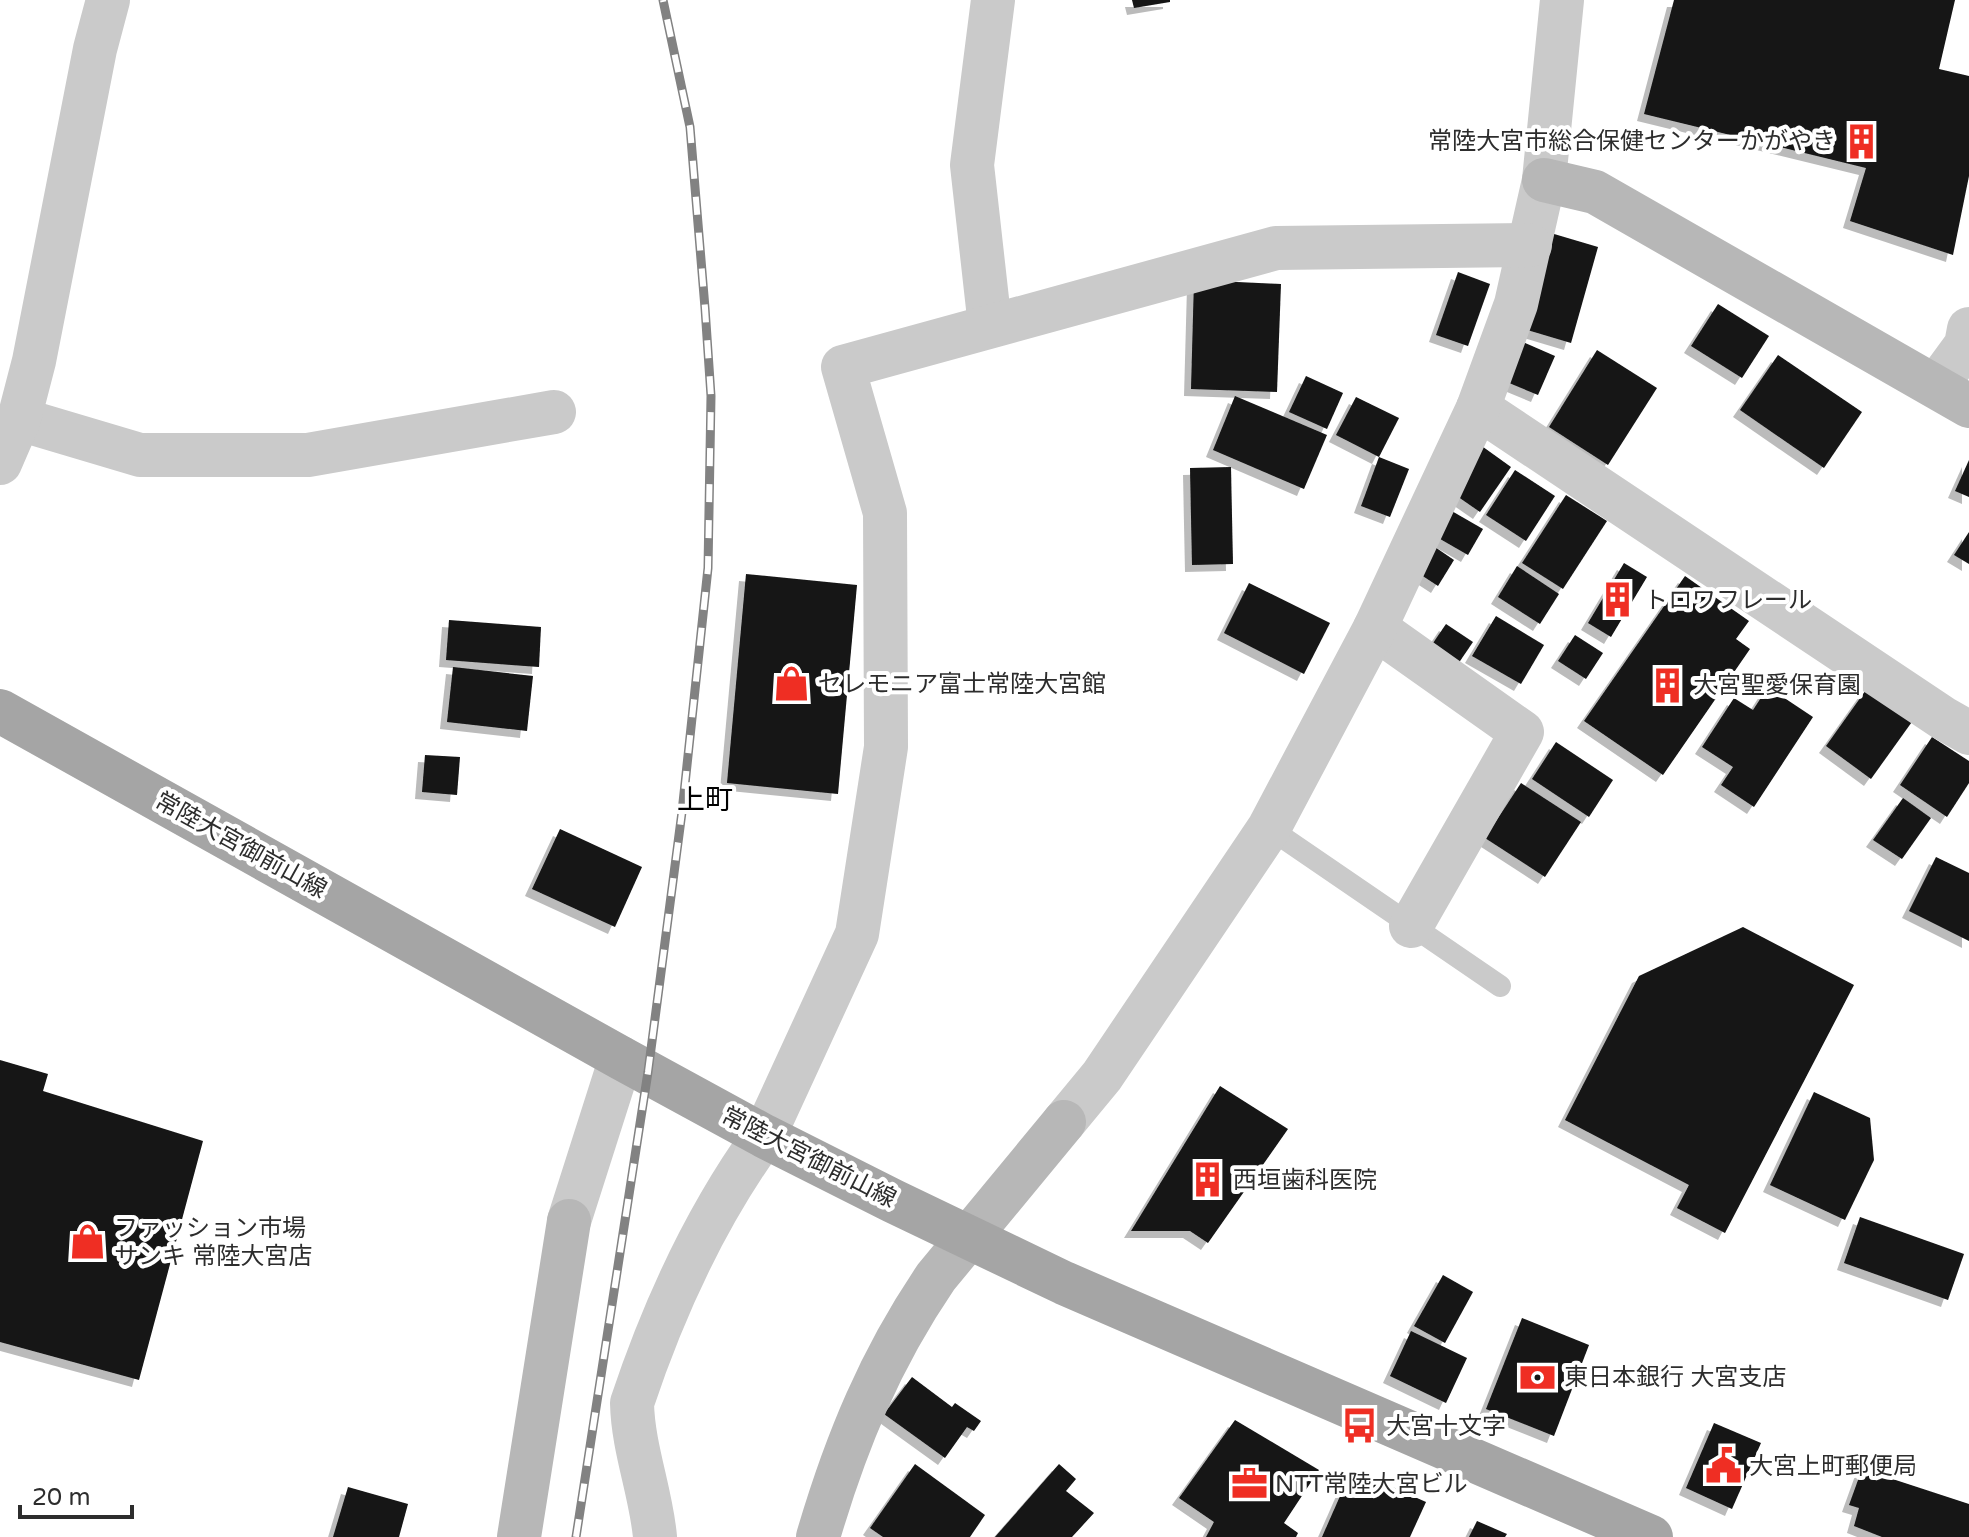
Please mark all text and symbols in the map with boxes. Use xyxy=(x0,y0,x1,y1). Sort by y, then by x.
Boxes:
building icon: 常陸大宮市総合保健センターかがやき xyxy=(1843,122,1881,160)
place label: 常陸大宮市総合保健センターかがやき xyxy=(1428,127,1836,156)
building icon: トロワフレール xyxy=(1599,581,1637,619)
place label: トロワフレール xyxy=(1644,586,1812,615)
shop icon: セレモニア富士常陸大宮館 xyxy=(773,665,811,703)
building icon: 大宮聖愛保育園 xyxy=(1648,666,1686,704)
place label: セレモニア富士常陸大宮館 xyxy=(818,670,1106,699)
place label: 大宮聖愛保育園 xyxy=(1693,671,1861,700)
district label: 上町 xyxy=(677,783,733,817)
street label: 常陸大宮御前山線 xyxy=(150,786,332,905)
street label: 常陸大宮御前山線 xyxy=(717,1101,901,1214)
building icon: 西垣歯科医院 xyxy=(1188,1161,1226,1199)
place label: 西垣歯科医院 xyxy=(1233,1166,1377,1195)
place label: ファッション市場 サンキ 常陸大宮店 xyxy=(114,1214,312,1271)
shop icon: ファッション市場 サンキ 常陸大宮店 xyxy=(69,1223,107,1261)
bank icon: 東日本銀行 大宮支店 xyxy=(1519,1358,1557,1396)
place label: 東日本銀行 大宮支店 xyxy=(1564,1363,1786,1392)
bus stop icon: 大宮十文字 xyxy=(1341,1407,1379,1445)
place label: 大宮十文字 xyxy=(1386,1412,1506,1441)
public building icon: 大宮上町郵便局 xyxy=(1704,1447,1742,1485)
place label: 大宮上町郵便局 xyxy=(1749,1452,1917,1481)
office icon: NTT常陸大宮ビル xyxy=(1230,1465,1268,1503)
scale bar xyxy=(20,1469,132,1519)
place label: NTT常陸大宮ビル xyxy=(1275,1470,1468,1499)
text: 20 m xyxy=(32,1483,90,1512)

